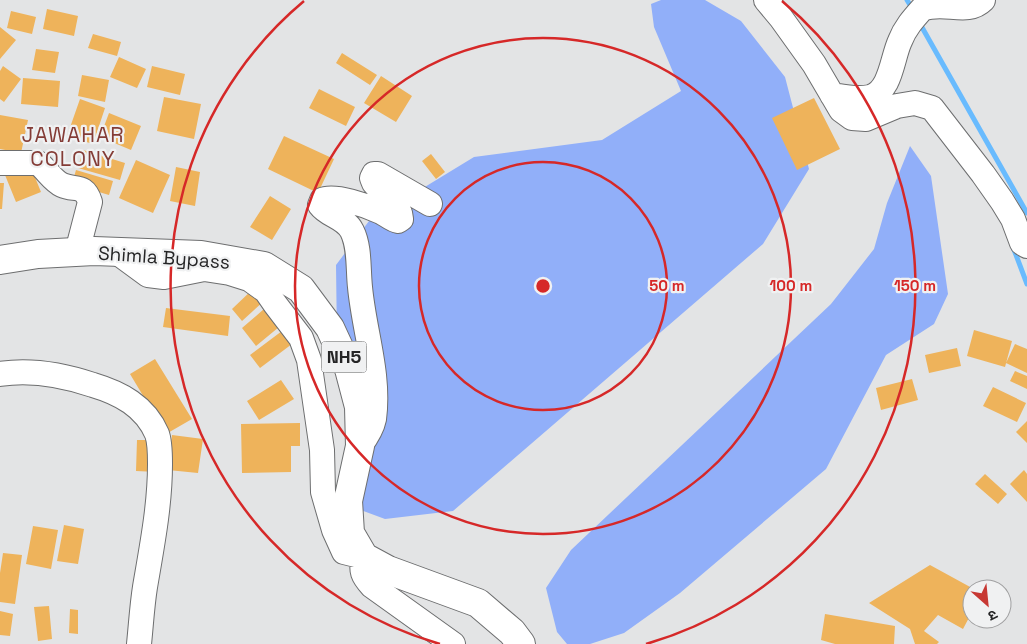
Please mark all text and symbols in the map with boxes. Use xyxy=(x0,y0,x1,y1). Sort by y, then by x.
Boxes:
district label: JAWAHAR COLONY xyxy=(22,121,124,172)
street label: Shimla Bypass xyxy=(97,240,231,275)
text: 50 m xyxy=(649,276,685,295)
text: 100 m xyxy=(770,276,812,295)
text: 150 m xyxy=(894,276,936,295)
centre of rings xyxy=(534,277,552,295)
road number: NH5 xyxy=(322,342,366,372)
north arrow xyxy=(962,579,1012,629)
text: उ xyxy=(984,606,1001,626)

